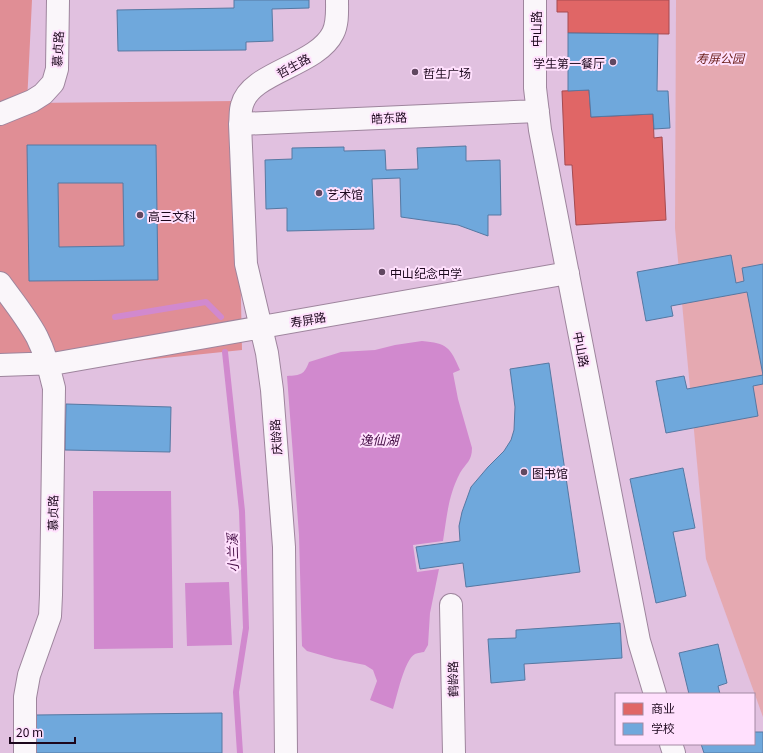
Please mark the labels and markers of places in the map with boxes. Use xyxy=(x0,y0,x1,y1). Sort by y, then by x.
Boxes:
place label: 学生第一餐厅 xyxy=(533,54,605,71)
marker: 学生第一餐厅 xyxy=(608,57,618,67)
place label: 哲生广场 xyxy=(423,64,471,81)
marker: 哲生广场 xyxy=(410,67,420,77)
place label: 艺术馆 xyxy=(327,185,363,202)
marker: 艺术馆 xyxy=(314,188,324,198)
place label: 高三文科 xyxy=(148,207,196,224)
marker: 高三文科 xyxy=(135,210,145,220)
place label: 中山纪念中学 xyxy=(390,264,462,281)
marker: 中山纪念中学 xyxy=(377,267,387,277)
place label: 图书馆 xyxy=(532,464,568,481)
marker: 图书馆 xyxy=(519,467,529,477)

